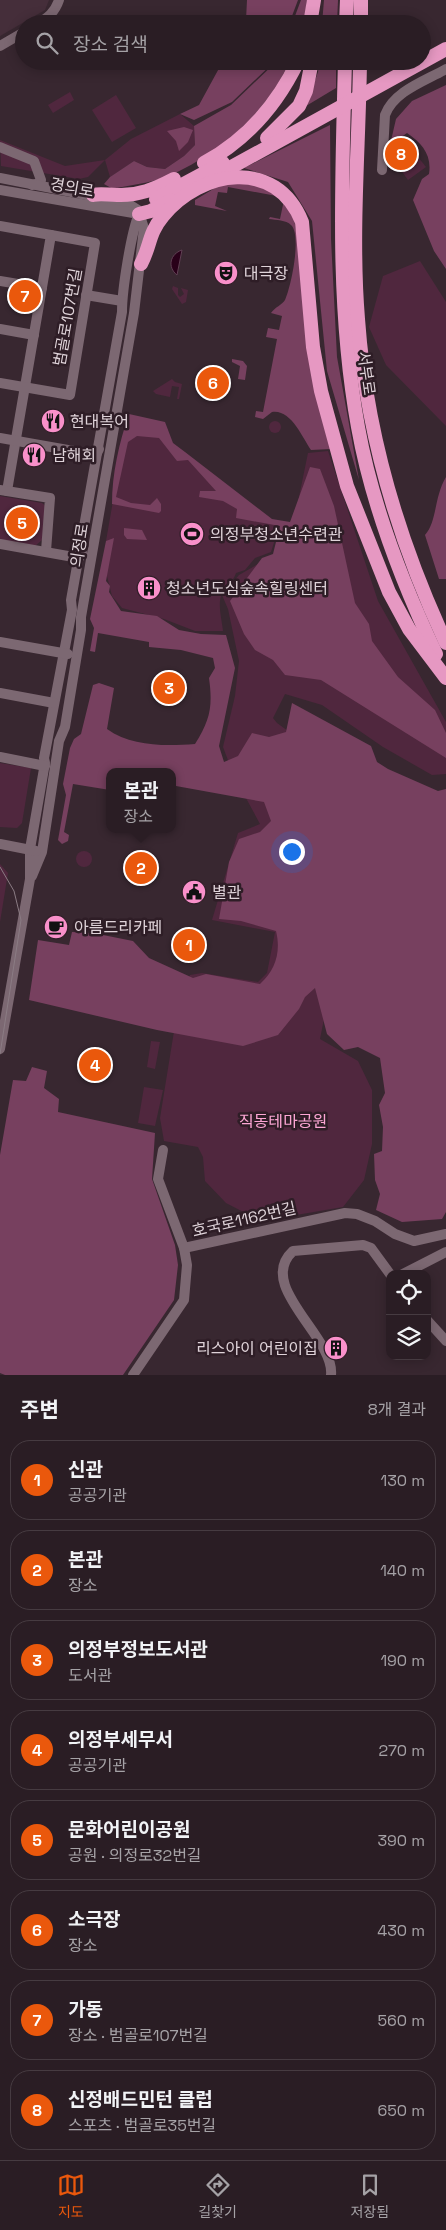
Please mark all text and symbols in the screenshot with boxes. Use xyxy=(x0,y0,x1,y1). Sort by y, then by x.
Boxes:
search box xyxy=(15,15,431,70)
icon: search xyxy=(33,29,61,57)
text: 장소 검색 xyxy=(73,32,148,57)
pin: 8 xyxy=(385,135,417,173)
street label: 경의로 xyxy=(48,173,96,202)
theatre icon: 대극장 xyxy=(213,260,239,286)
place label: 대극장 xyxy=(244,263,288,284)
street label: 범골로107번길 xyxy=(49,266,86,368)
pin: 7 xyxy=(9,277,41,315)
street label: 서부로 xyxy=(353,350,380,397)
pin: 6 xyxy=(197,364,229,402)
restaurant icon: 현대복어 xyxy=(40,408,66,434)
place label: 현대복어 xyxy=(70,411,129,432)
restaurant icon: 남해회 xyxy=(21,442,47,468)
place label: 남해회 xyxy=(52,445,96,466)
pin: 5 xyxy=(6,504,38,542)
street label: 의정로 xyxy=(66,521,93,569)
sports icon: 의정부청소년수련관 xyxy=(179,521,205,547)
place label: 의정부청소년수련관 xyxy=(210,524,343,545)
building icon: 청소년도심숲속힐링센터 xyxy=(136,575,162,601)
place label: 청소년도심숲속힐링센터 xyxy=(166,578,328,599)
pin: 3 xyxy=(153,669,185,707)
popup xyxy=(106,768,176,833)
text: 본관 xyxy=(124,778,158,803)
text: 장소 xyxy=(124,806,153,827)
your location xyxy=(279,839,305,865)
pin: 2 xyxy=(125,849,157,887)
public building icon: 별관 xyxy=(181,879,207,905)
place label: 별관 xyxy=(212,882,242,903)
cafe icon: 아름드리카페 xyxy=(43,914,69,940)
place label: 아름드리카페 xyxy=(74,917,162,938)
pin: 1 xyxy=(173,926,205,964)
pin: 4 xyxy=(79,1046,111,1084)
park label: 직동테마공원 xyxy=(239,1111,327,1132)
street label: 호국로1162번길 xyxy=(190,1197,298,1242)
map controls xyxy=(386,1270,431,1360)
button: locate xyxy=(386,1270,431,1315)
button: layers xyxy=(386,1315,431,1360)
building icon: 리스아이 어린이집 xyxy=(323,1335,349,1361)
place label: 리스아이 어린이집 xyxy=(196,1338,318,1359)
text: 주변 xyxy=(20,1396,59,1423)
text: 8개 결과 xyxy=(368,1399,426,1420)
text: 신관 xyxy=(68,1457,103,1482)
text: 1 xyxy=(33,1470,41,1491)
text: 130 m xyxy=(381,1470,425,1491)
text: 공공기관 xyxy=(68,1485,127,1506)
text: 본관 xyxy=(68,1547,103,1572)
text: 2 xyxy=(32,1560,42,1581)
text: 140 m xyxy=(380,1560,425,1581)
text: 장소 xyxy=(68,1575,97,1596)
text: 의정부정보도서관 xyxy=(68,1637,208,1662)
text: 3 xyxy=(32,1650,42,1671)
text: 190 m xyxy=(380,1650,425,1671)
text: 도서관 xyxy=(68,1665,112,1686)
text: 의정부세무서 xyxy=(68,1727,173,1752)
text: 4 xyxy=(32,1740,42,1761)
text: 270 m xyxy=(378,1740,425,1761)
text: 공공기관 xyxy=(68,1755,127,1776)
text: 문화어린이공원 xyxy=(68,1817,190,1842)
text: 5 xyxy=(32,1830,42,1851)
text: 390 m xyxy=(377,1830,425,1851)
text: 공원 · 의정로32번길 xyxy=(68,1845,202,1866)
text: 소극장 xyxy=(68,1907,120,1932)
text: 6 xyxy=(32,1920,42,1941)
text: 430 m xyxy=(377,1920,425,1941)
text: 장소 xyxy=(68,1935,97,1956)
text: 가동 xyxy=(68,1997,103,2022)
text: 7 xyxy=(33,2010,41,2031)
text: 560 m xyxy=(377,2010,425,2031)
text: 장소 · 범골로107번길 xyxy=(68,2025,208,2046)
text: 신정배드민턴 클럽 xyxy=(68,2087,213,2112)
text: 8 xyxy=(32,2100,42,2121)
text: 650 m xyxy=(377,2100,425,2121)
text: 스포츠 · 범골로35번길 xyxy=(68,2115,216,2136)
tab: 지도 xyxy=(57,2171,85,2221)
tab: 길찾기 xyxy=(198,2171,237,2221)
tab: 저장됨 xyxy=(351,2171,389,2221)

